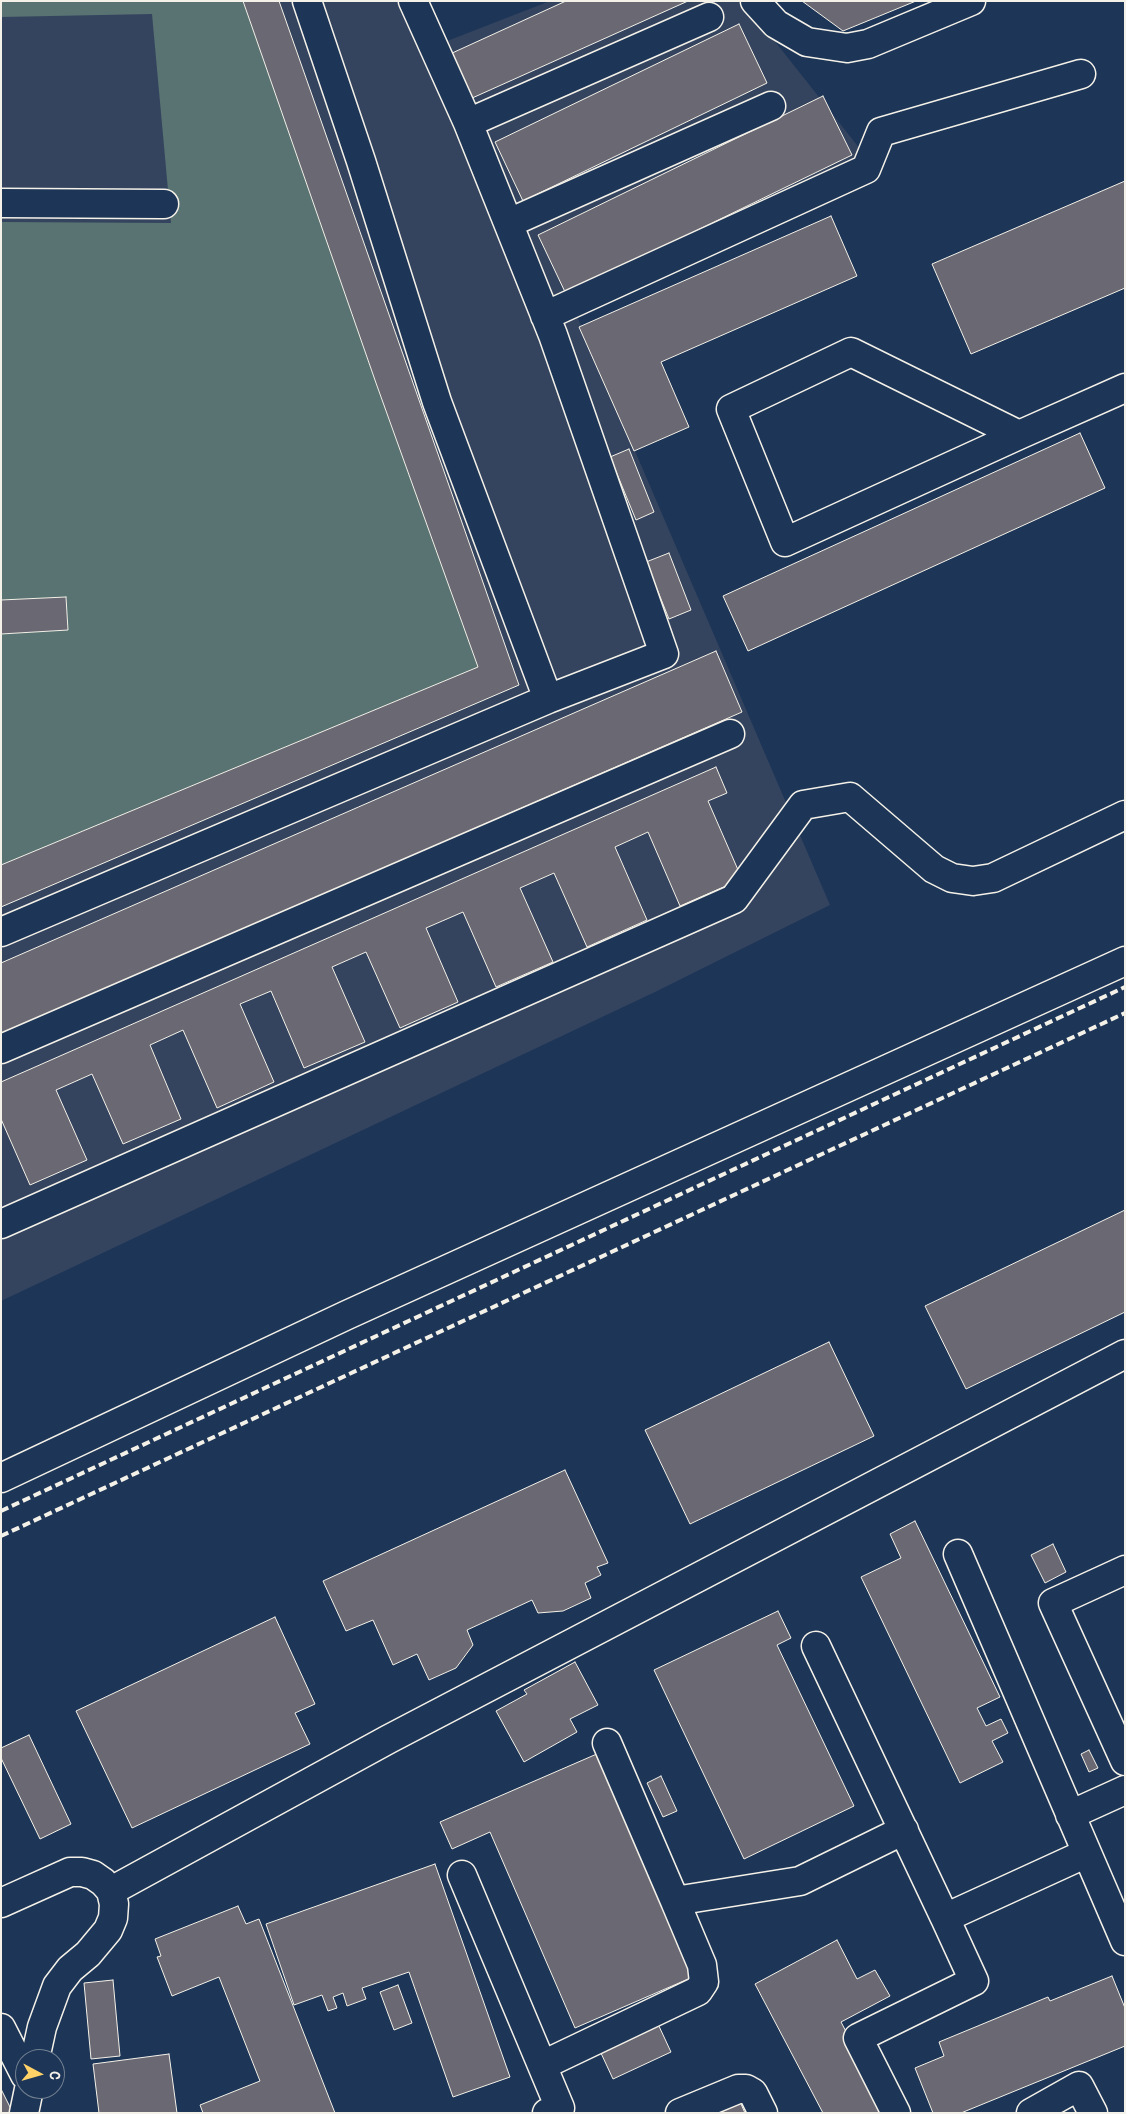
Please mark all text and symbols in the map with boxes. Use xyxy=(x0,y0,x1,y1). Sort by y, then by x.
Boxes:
north arrow xyxy=(15,2049,65,2099)
text: С xyxy=(46,2070,63,2081)

